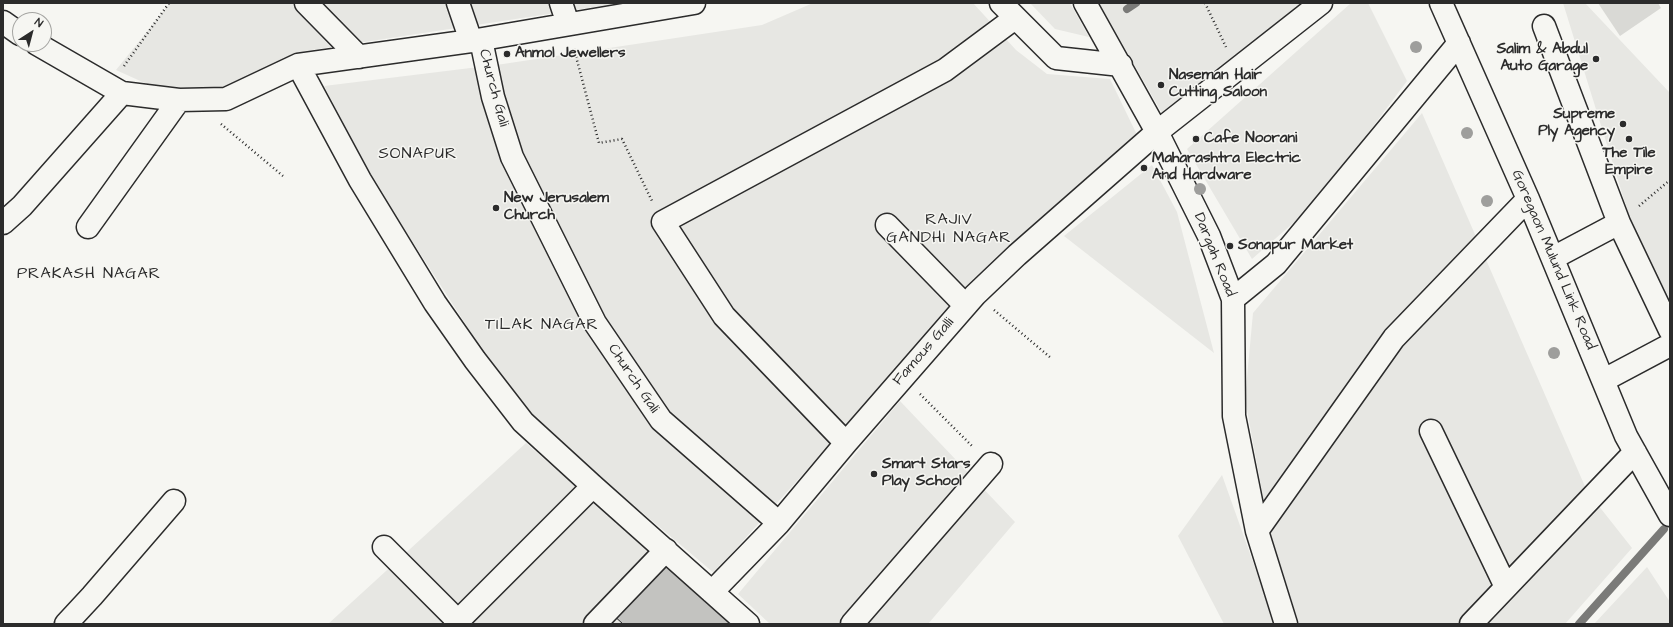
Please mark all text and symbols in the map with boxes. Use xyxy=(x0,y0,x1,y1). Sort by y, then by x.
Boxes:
north arrow xyxy=(12,12,52,52)
text: N xyxy=(32,15,46,31)
place label: Salim & Abdul Auto Garage xyxy=(1497,41,1588,76)
place label: Anmol Jewellers xyxy=(515,45,626,63)
street label: Church Gali xyxy=(474,47,512,129)
marker: Anmol Jewellers xyxy=(502,49,512,59)
marker: Salim & Abdul Auto Garage xyxy=(1591,54,1601,64)
place label: Naseman Hair Cutting Saloon xyxy=(1169,67,1267,102)
marker: Naseman Hair Cutting Saloon xyxy=(1156,80,1166,90)
place label: Supreme Ply Agency xyxy=(1538,106,1615,141)
marker: Supreme Ply Agency xyxy=(1618,119,1628,129)
place label: Cafe Noorani xyxy=(1204,130,1297,148)
marker: Cafe Noorani xyxy=(1191,134,1201,144)
marker: The Tile Empire xyxy=(1624,134,1634,144)
district label: SONAPUR xyxy=(379,145,457,165)
place label: The Tile Empire xyxy=(1603,145,1655,180)
place label: Maharashtra Electric And Hardware xyxy=(1152,150,1301,185)
marker: Maharashtra Electric And Hardware xyxy=(1139,163,1149,173)
street label: Goregaon Mulund Link Road xyxy=(1507,167,1599,353)
place label: New Jerusalem Church xyxy=(504,190,609,225)
marker: New Jerusalem Church xyxy=(491,203,501,213)
street label: Dargah Road xyxy=(1189,210,1239,300)
district label: RAJIV GANDHI NAGAR xyxy=(886,211,1012,249)
place label: Sonapur Market xyxy=(1238,237,1353,255)
marker: Sonapur Market xyxy=(1225,241,1235,251)
district label: PRAKASH NAGAR xyxy=(17,265,161,285)
street label: Famous Galli xyxy=(890,314,958,390)
district label: TILAK NAGAR xyxy=(485,316,599,336)
street label: Church Gali xyxy=(603,341,663,417)
place label: Smart Stars Play School xyxy=(882,456,970,491)
marker: Smart Stars Play School xyxy=(869,469,879,479)

